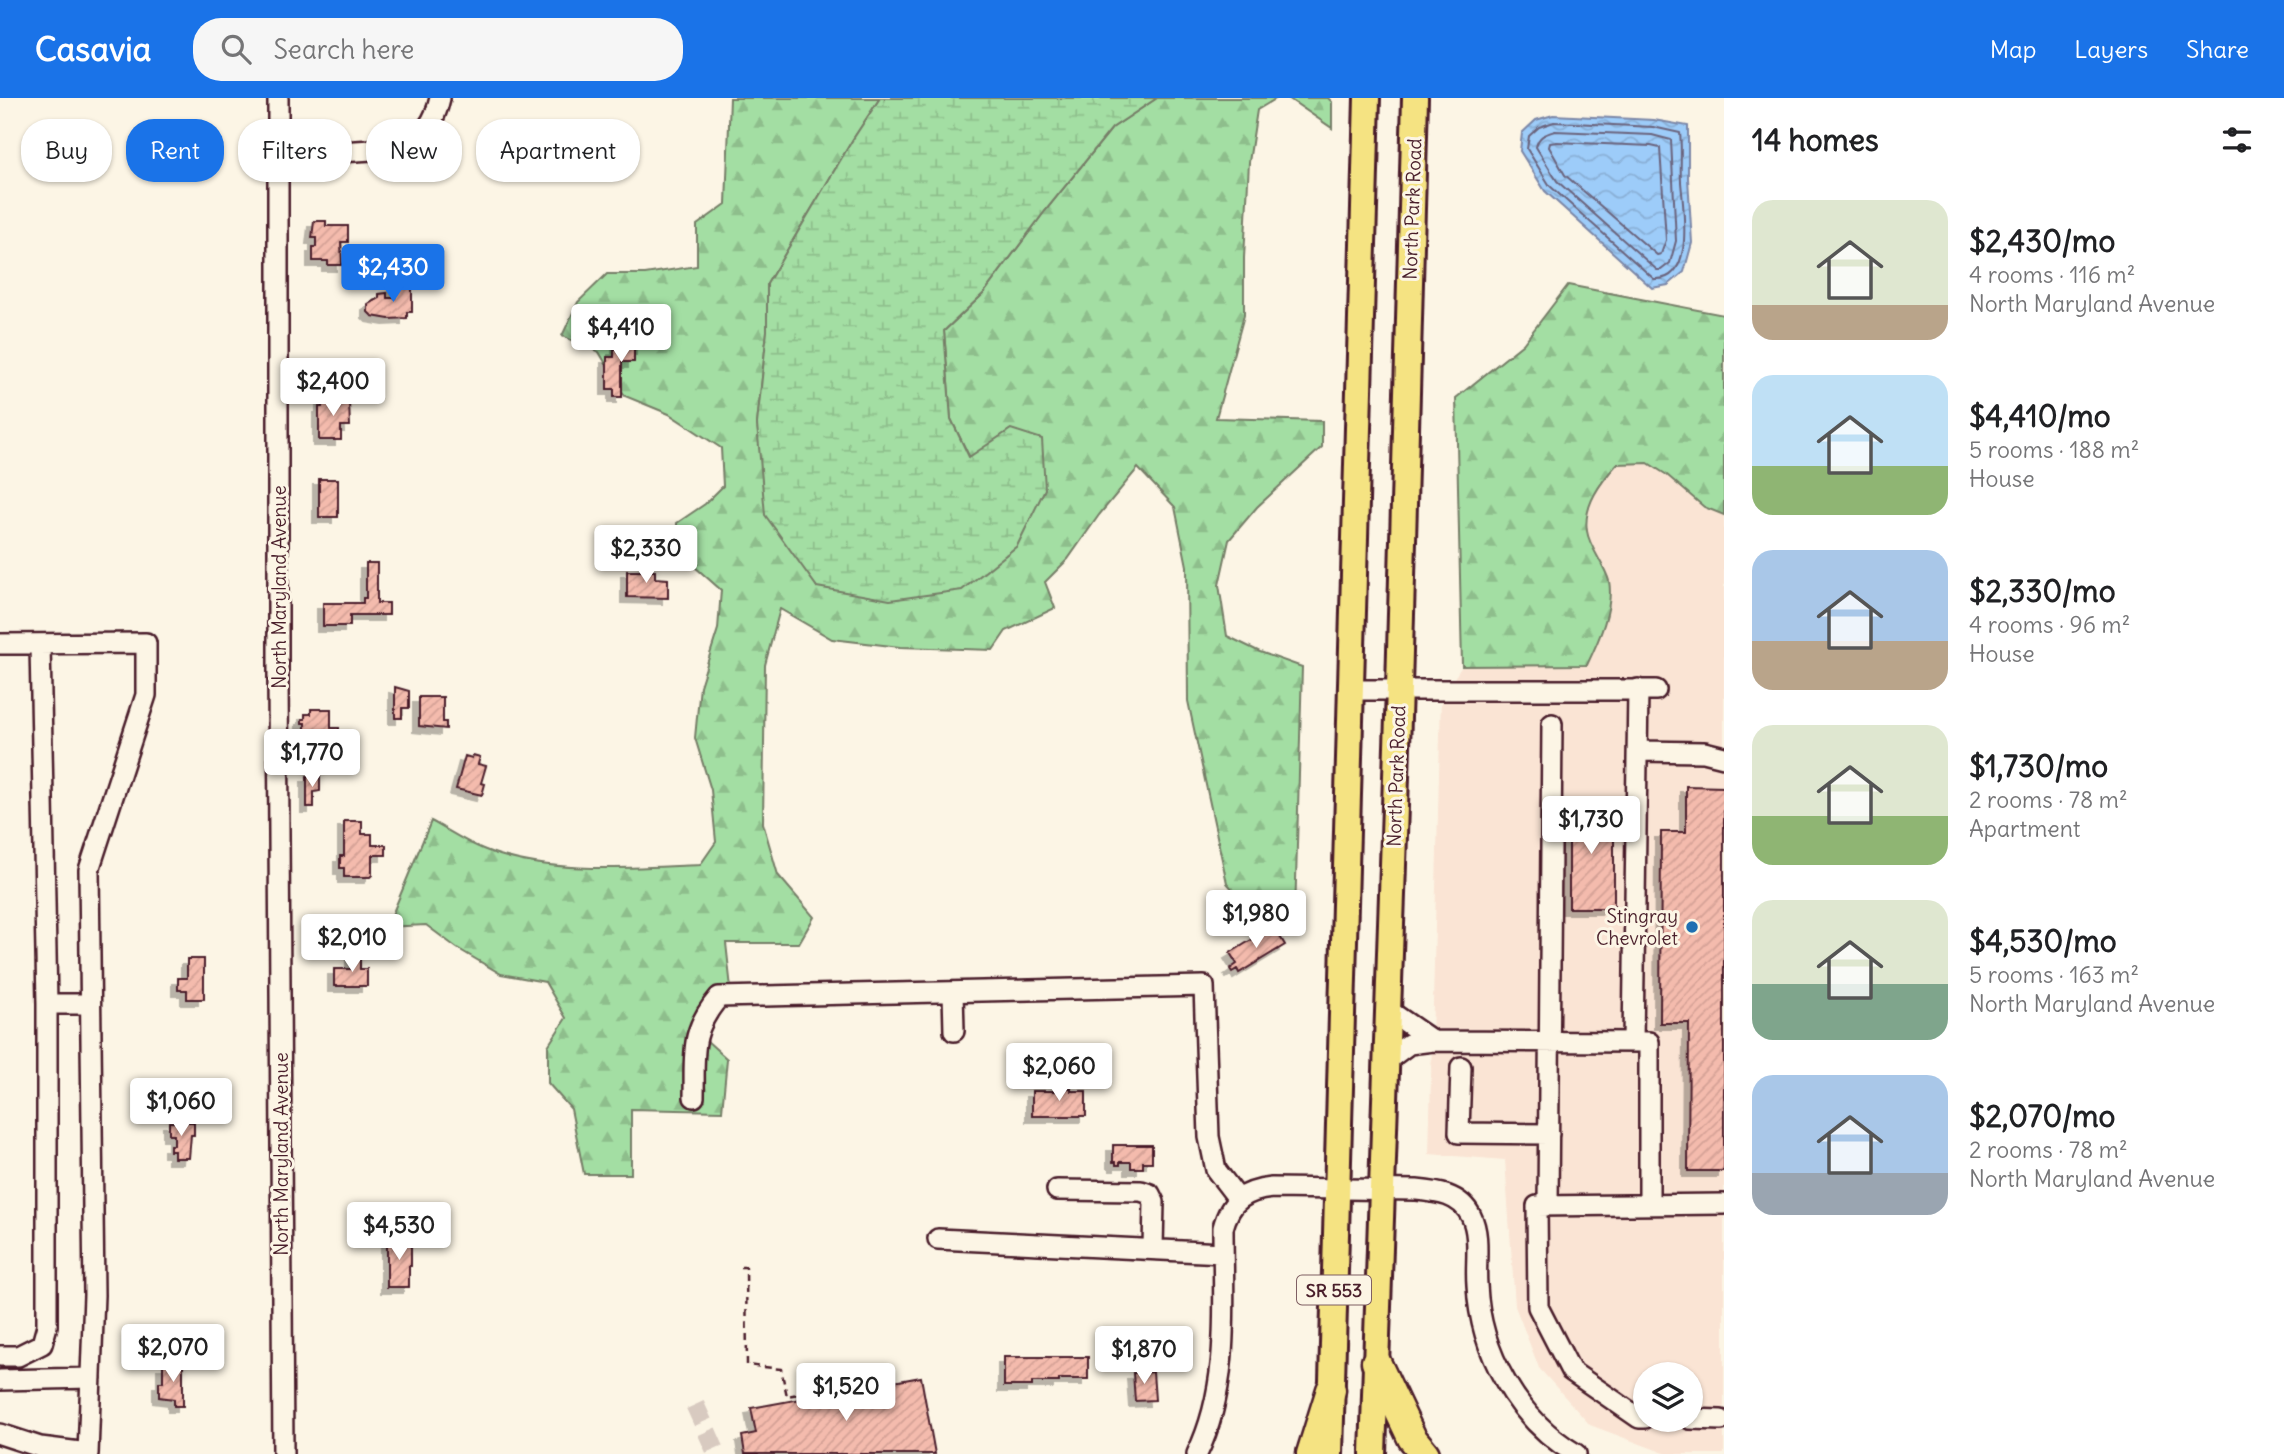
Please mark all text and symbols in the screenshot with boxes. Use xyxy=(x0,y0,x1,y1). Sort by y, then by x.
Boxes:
search box xyxy=(193,18,683,81)
text: Casavia xyxy=(35,28,151,70)
icon: search xyxy=(217,30,255,68)
text: Search here xyxy=(273,33,414,66)
text: Map xyxy=(1990,34,2036,64)
text: Layers xyxy=(2074,34,2148,64)
text: Share xyxy=(2186,34,2249,64)
chip: Buy xyxy=(21,119,112,182)
chip: Rent xyxy=(126,119,224,182)
chip: Filters xyxy=(238,119,352,182)
chip: New xyxy=(366,119,462,182)
chip: Apartment xyxy=(476,119,640,182)
text: 14 homes xyxy=(1752,121,1879,159)
icon: filters xyxy=(2218,121,2256,159)
street label: North Park Road xyxy=(1398,138,1426,280)
text: $2,430/mo xyxy=(1969,222,2115,260)
icon: home xyxy=(1808,228,1892,312)
pin: $2,430 xyxy=(336,244,450,304)
text: $2,430 xyxy=(357,252,429,281)
text: 4 rooms · 116 m² xyxy=(1969,260,2135,289)
text: North Maryland Avenue xyxy=(1969,289,2215,318)
pin: $4,410 xyxy=(564,304,678,364)
text: $4,410 xyxy=(587,312,655,341)
pin: $2,400 xyxy=(276,358,390,418)
text: $2,400 xyxy=(296,366,370,395)
text: $4,410/mo xyxy=(1969,397,2111,435)
icon: home xyxy=(1808,403,1892,487)
text: 5 rooms · 188 m² xyxy=(1969,435,2139,464)
text: House xyxy=(1969,464,2035,493)
street label: North Maryland Avenue xyxy=(267,485,291,689)
pin: $2,330 xyxy=(589,526,703,585)
text: $2,330 xyxy=(610,533,682,562)
text: $2,330/mo xyxy=(1969,572,2116,610)
icon: home xyxy=(1808,578,1892,662)
text: 4 rooms · 96 m² xyxy=(1969,610,2130,639)
text: House xyxy=(1969,639,2035,668)
street label: North Park Road xyxy=(1382,705,1410,847)
pin: $1,770 xyxy=(255,730,369,789)
text: $1,770 xyxy=(280,737,344,766)
text: $1,730/mo xyxy=(1969,747,2108,785)
icon: home xyxy=(1808,753,1892,837)
text: 2 rooms · 78 m² xyxy=(1969,785,2128,814)
pin: $1,730 xyxy=(1534,796,1648,856)
text: $1,730 xyxy=(1558,804,1624,833)
text: Apartment xyxy=(1969,814,2081,843)
pin: $1,980 xyxy=(1199,890,1313,950)
text: $1,980 xyxy=(1222,898,1290,927)
place label: Stingray Chevrolet xyxy=(1596,904,1678,950)
pin: $2,010 xyxy=(295,914,409,974)
marker: Stingray Chevrolet xyxy=(1684,919,1700,935)
text: $2,010 xyxy=(317,922,387,951)
text: $4,530/mo xyxy=(1969,922,2117,960)
icon: home xyxy=(1808,928,1892,1012)
text: 5 rooms · 163 m² xyxy=(1969,960,2139,989)
text: North Maryland Avenue xyxy=(1969,989,2215,1018)
pin: $2,060 xyxy=(1002,1044,1116,1103)
text: $2,060 xyxy=(1022,1051,1096,1080)
street label: North Maryland Avenue xyxy=(269,1052,293,1256)
pin: $1,060 xyxy=(124,1079,238,1138)
text: $1,060 xyxy=(146,1086,216,1115)
text: $2,070/mo xyxy=(1969,1097,2115,1135)
icon: home xyxy=(1808,1103,1892,1187)
text: 2 rooms · 78 m² xyxy=(1969,1135,2128,1164)
text: North Maryland Avenue xyxy=(1969,1164,2215,1193)
pin: $4,530 xyxy=(342,1202,456,1262)
text: $4,530 xyxy=(363,1210,435,1239)
road number: SR 553 xyxy=(1297,1275,1371,1304)
pin: $2,070 xyxy=(116,1324,230,1384)
pin: $1,870 xyxy=(1087,1326,1201,1386)
text: $2,070 xyxy=(137,1332,209,1361)
text: $1,870 xyxy=(1111,1334,1177,1363)
map controls xyxy=(1633,1362,1703,1432)
button: layers xyxy=(1633,1362,1703,1432)
pin: $1,520 xyxy=(789,1364,903,1423)
text: $1,520 xyxy=(812,1371,880,1400)

